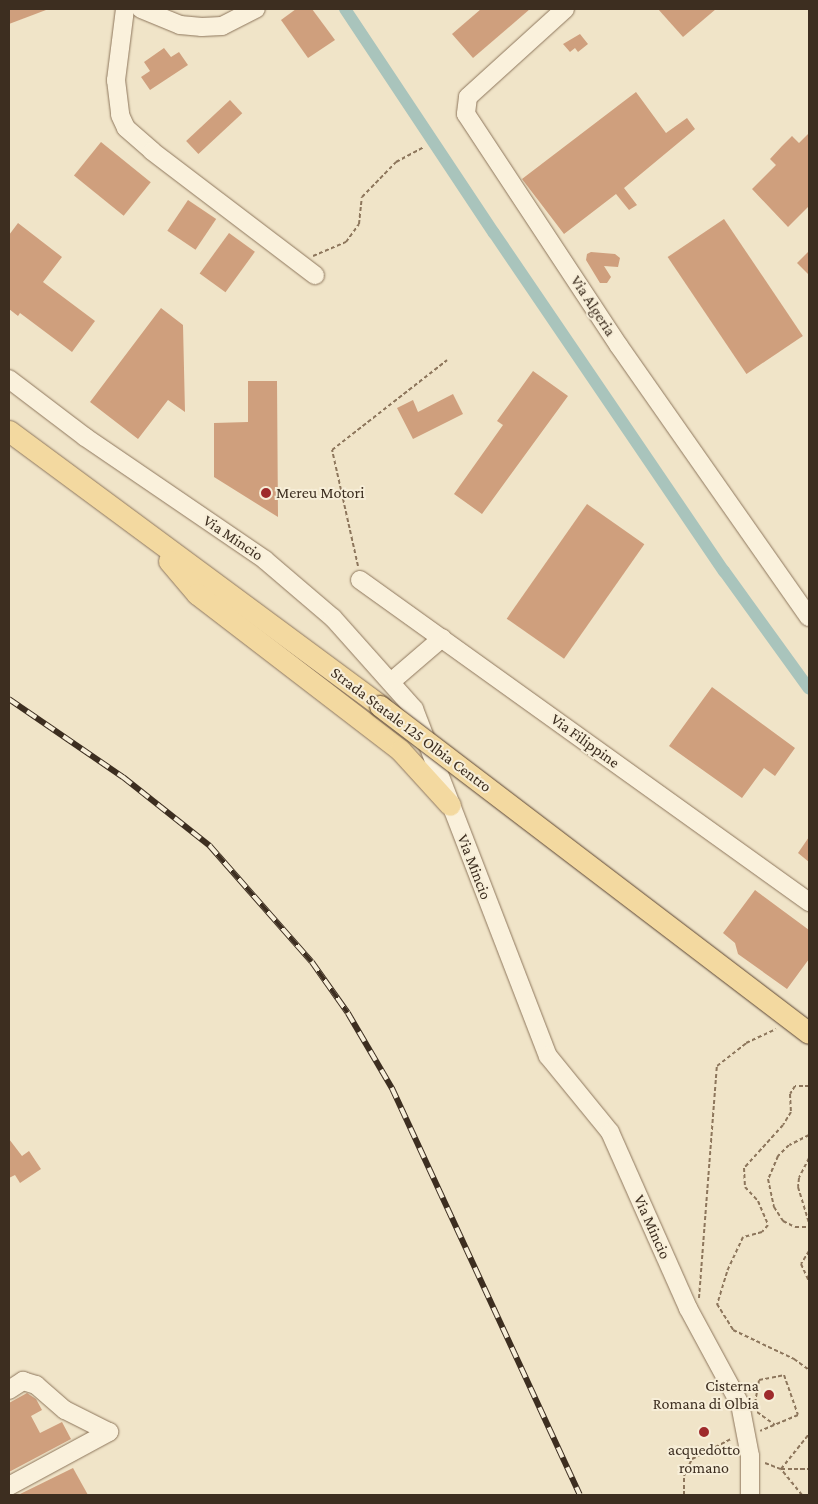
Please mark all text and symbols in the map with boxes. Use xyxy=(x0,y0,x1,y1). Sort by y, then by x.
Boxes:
street label: Via Algeria xyxy=(566,272,620,340)
place label: Mereu Motori xyxy=(276,483,364,503)
marker: Mereu Motori xyxy=(260,487,272,499)
street label: Via Mincio xyxy=(199,511,267,565)
street label: Strada Statale 125 Olbia Centro xyxy=(327,663,495,797)
street label: Via Filippine xyxy=(547,710,623,772)
street label: Via Mincio xyxy=(453,832,495,902)
street label: Via Mincio xyxy=(629,1192,675,1262)
place label: Cisterna Romana di Olbia xyxy=(653,1376,759,1414)
marker: Cisterna Romana di Olbia xyxy=(763,1389,775,1401)
marker: acquedotto romano xyxy=(698,1426,710,1438)
place label: acquedotto romano xyxy=(668,1440,740,1478)

